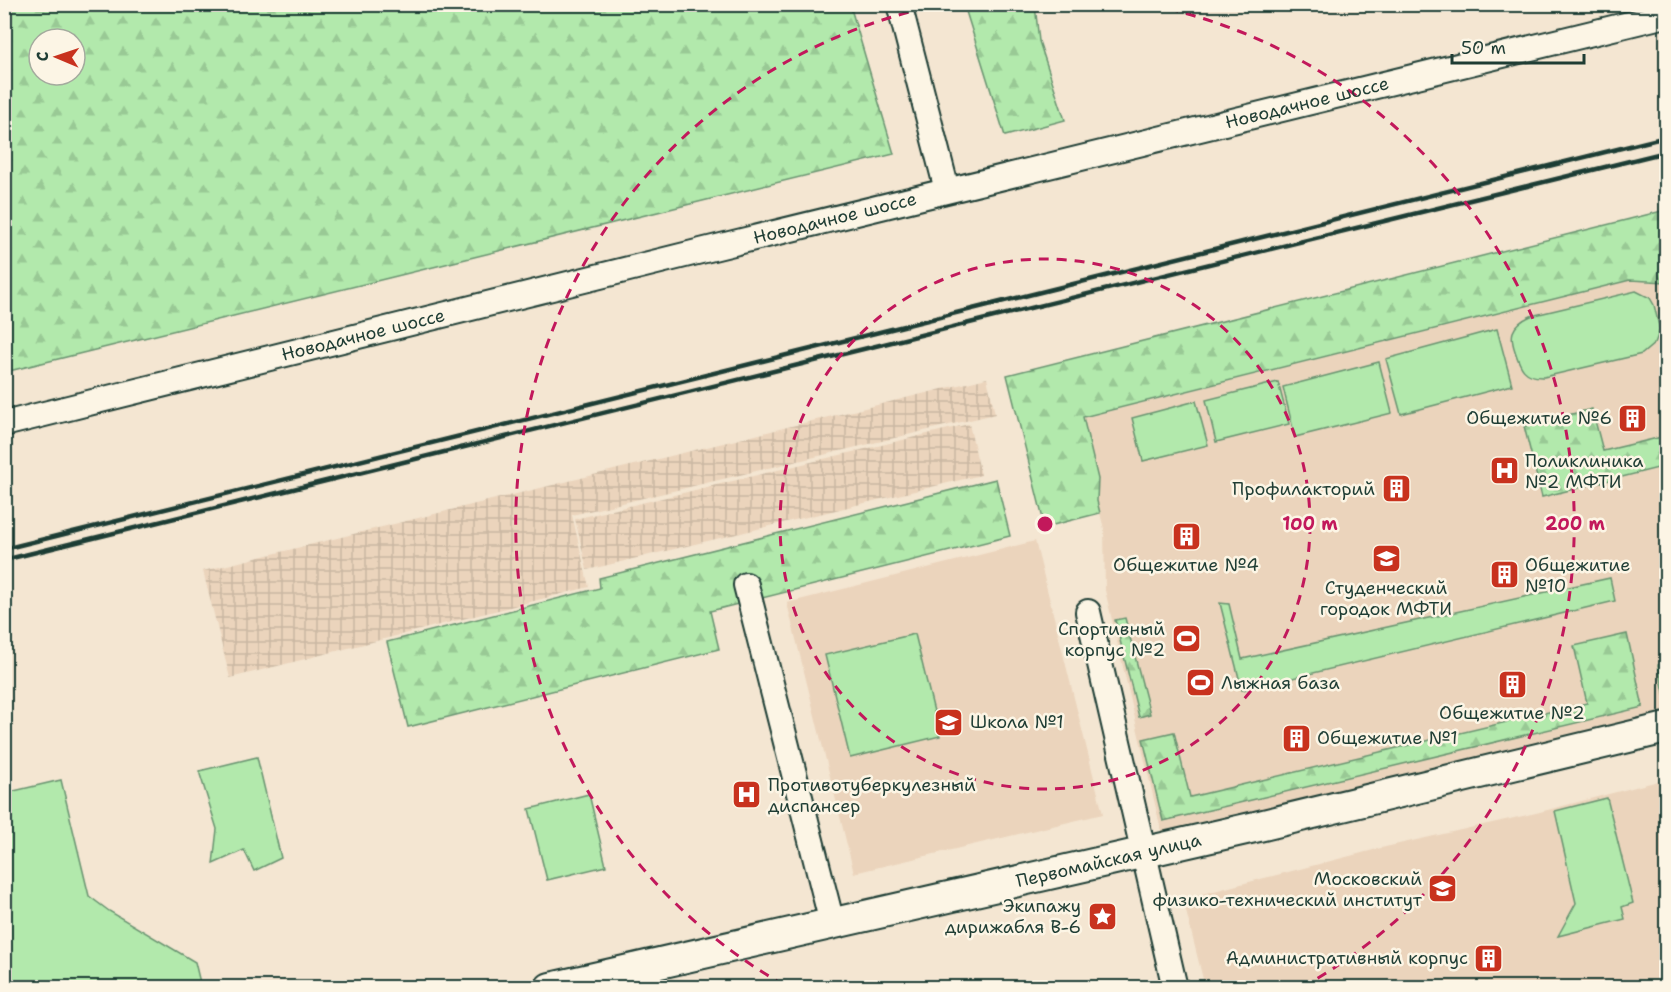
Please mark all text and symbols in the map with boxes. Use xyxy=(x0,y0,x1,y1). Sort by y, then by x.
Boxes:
north arrow xyxy=(27,27,87,87)
scale bar xyxy=(1452,27,1584,65)
text: 50 m xyxy=(1461,36,1506,60)
text: С xyxy=(32,51,53,62)
street label: Новодачное шоссе xyxy=(1223,71,1391,134)
street label: Новодачное шоссе xyxy=(751,187,919,250)
street label: Новодачное шоссе xyxy=(279,303,447,367)
building icon: Общежитие №6 xyxy=(1617,402,1649,434)
place label: Общежитие №6 xyxy=(1466,406,1612,430)
place label: Поликлиника №2 МФТИ xyxy=(1525,449,1643,494)
hospital icon: Поликлиника №2 МФТИ xyxy=(1488,455,1520,487)
building icon: Профилакторий xyxy=(1380,473,1412,505)
place label: Профилакторий xyxy=(1232,477,1375,501)
text: 100 m xyxy=(1282,512,1338,536)
text: 200 m xyxy=(1545,512,1606,536)
centre of rings xyxy=(1035,514,1055,534)
building icon: Общежитие №4 xyxy=(1170,520,1202,552)
school or university icon: Студенческий городок МФТИ xyxy=(1370,543,1402,575)
place label: Общежитие №4 xyxy=(1113,553,1259,577)
place label: Общежитие №10 xyxy=(1525,553,1630,598)
building icon: Общежитие №10 xyxy=(1488,559,1520,591)
place label: Студенческий городок МФТИ xyxy=(1320,576,1452,621)
place label: Спортивный корпус №2 xyxy=(1058,617,1165,662)
sports icon: Спортивный корпус №2 xyxy=(1170,623,1202,655)
sports icon: Лыжная база xyxy=(1184,667,1216,699)
building icon: Общежитие №2 xyxy=(1496,668,1528,700)
place label: Лыжная база xyxy=(1221,671,1340,695)
place label: Общежитие №2 xyxy=(1439,701,1585,725)
school or university icon: Школа №1 xyxy=(933,706,965,738)
place label: Школа №1 xyxy=(970,710,1064,734)
building icon: Общежитие №1 xyxy=(1280,722,1312,754)
place label: Общежитие №1 xyxy=(1317,726,1458,750)
place label: Противотуберкулезный диспансер xyxy=(768,773,976,818)
hospital icon: Противотуберкулезный диспансер xyxy=(731,779,763,811)
street label: Первомайская улица xyxy=(1014,828,1203,893)
place label: Московский физико-технический институт xyxy=(1153,867,1423,912)
school or university icon: Московский физико-технический институт xyxy=(1427,873,1459,905)
place label: Экипажу дирижабля В-6 xyxy=(945,894,1081,939)
place icon: Экипажу дирижабля В-6 xyxy=(1086,900,1118,932)
building icon: Административный корпус xyxy=(1473,942,1505,974)
place label: Административный корпус xyxy=(1226,946,1468,970)

